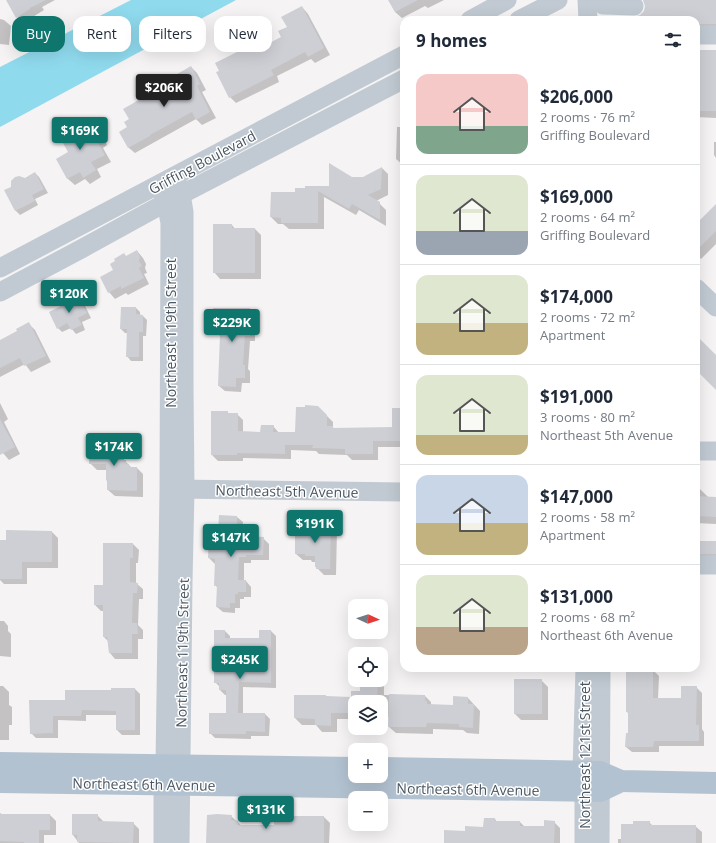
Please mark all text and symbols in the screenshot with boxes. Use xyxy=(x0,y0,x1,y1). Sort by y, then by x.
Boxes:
chip: Buy xyxy=(12,16,65,52)
chip: Rent xyxy=(73,16,131,52)
chip: Filters xyxy=(139,16,206,52)
chip: New xyxy=(214,16,272,52)
text: 9 homes xyxy=(416,29,487,52)
icon: filters xyxy=(662,29,684,51)
pin: $206K xyxy=(136,74,192,108)
text: $206K xyxy=(145,78,183,96)
text: $206,000 xyxy=(540,85,613,108)
icon: home xyxy=(448,90,496,138)
text: 2 rooms · 76 m² xyxy=(540,108,635,126)
pin: $169K xyxy=(52,117,108,151)
text: $169K xyxy=(61,121,99,139)
street label: Griffing Boulevard xyxy=(145,126,259,198)
text: Griffing Boulevard xyxy=(540,126,650,144)
text: $169,000 xyxy=(540,185,613,208)
icon: home xyxy=(448,191,496,239)
text: 2 rooms · 64 m² xyxy=(540,208,635,226)
text: Griffing Boulevard xyxy=(540,226,650,244)
street label: Northeast 119th Street xyxy=(161,258,180,408)
pin: $120K xyxy=(41,280,97,314)
text: $120K xyxy=(50,284,88,302)
text: $174,000 xyxy=(540,285,613,308)
icon: home xyxy=(448,291,496,339)
text: 2 rooms · 72 m² xyxy=(540,308,635,326)
pin: $229K xyxy=(204,309,260,343)
text: $229K xyxy=(213,313,251,331)
text: Apartment xyxy=(540,326,605,344)
text: $191,000 xyxy=(540,385,613,408)
icon: home xyxy=(448,391,496,439)
text: 3 rooms · 80 m² xyxy=(540,408,635,426)
text: Northeast 5th Avenue xyxy=(540,426,673,444)
pin: $174K xyxy=(86,433,142,467)
text: $174K xyxy=(95,437,133,455)
street label: Northeast 5th Avenue xyxy=(215,480,359,502)
text: $147,000 xyxy=(540,485,613,508)
icon: home xyxy=(448,491,496,539)
text: 2 rooms · 58 m² xyxy=(540,508,635,526)
pin: $191K xyxy=(287,510,343,544)
text: $191K xyxy=(296,514,334,532)
pin: $147K xyxy=(203,524,259,558)
text: Apartment xyxy=(540,526,605,544)
text: $147K xyxy=(212,528,250,546)
street label: Northeast 119th Street xyxy=(171,578,193,728)
text: $131,000 xyxy=(540,585,613,608)
icon: home xyxy=(448,591,496,639)
north arrow xyxy=(348,599,388,639)
map controls xyxy=(348,599,388,831)
text: 2 rooms · 68 m² xyxy=(540,608,635,626)
text: Northeast 6th Avenue xyxy=(540,626,673,644)
pin: $245K xyxy=(212,646,268,680)
button: locate xyxy=(348,647,388,687)
text: $245K xyxy=(221,650,259,668)
street label: Northeast 121st Street xyxy=(575,681,594,829)
button: layers xyxy=(348,695,388,735)
button: + xyxy=(348,743,388,783)
street label: Northeast 6th Avenue xyxy=(72,773,216,795)
street label: Northeast 6th Avenue xyxy=(396,778,540,800)
button: − xyxy=(348,791,388,831)
pin: $131K xyxy=(238,796,294,830)
text: $131K xyxy=(247,800,285,818)

